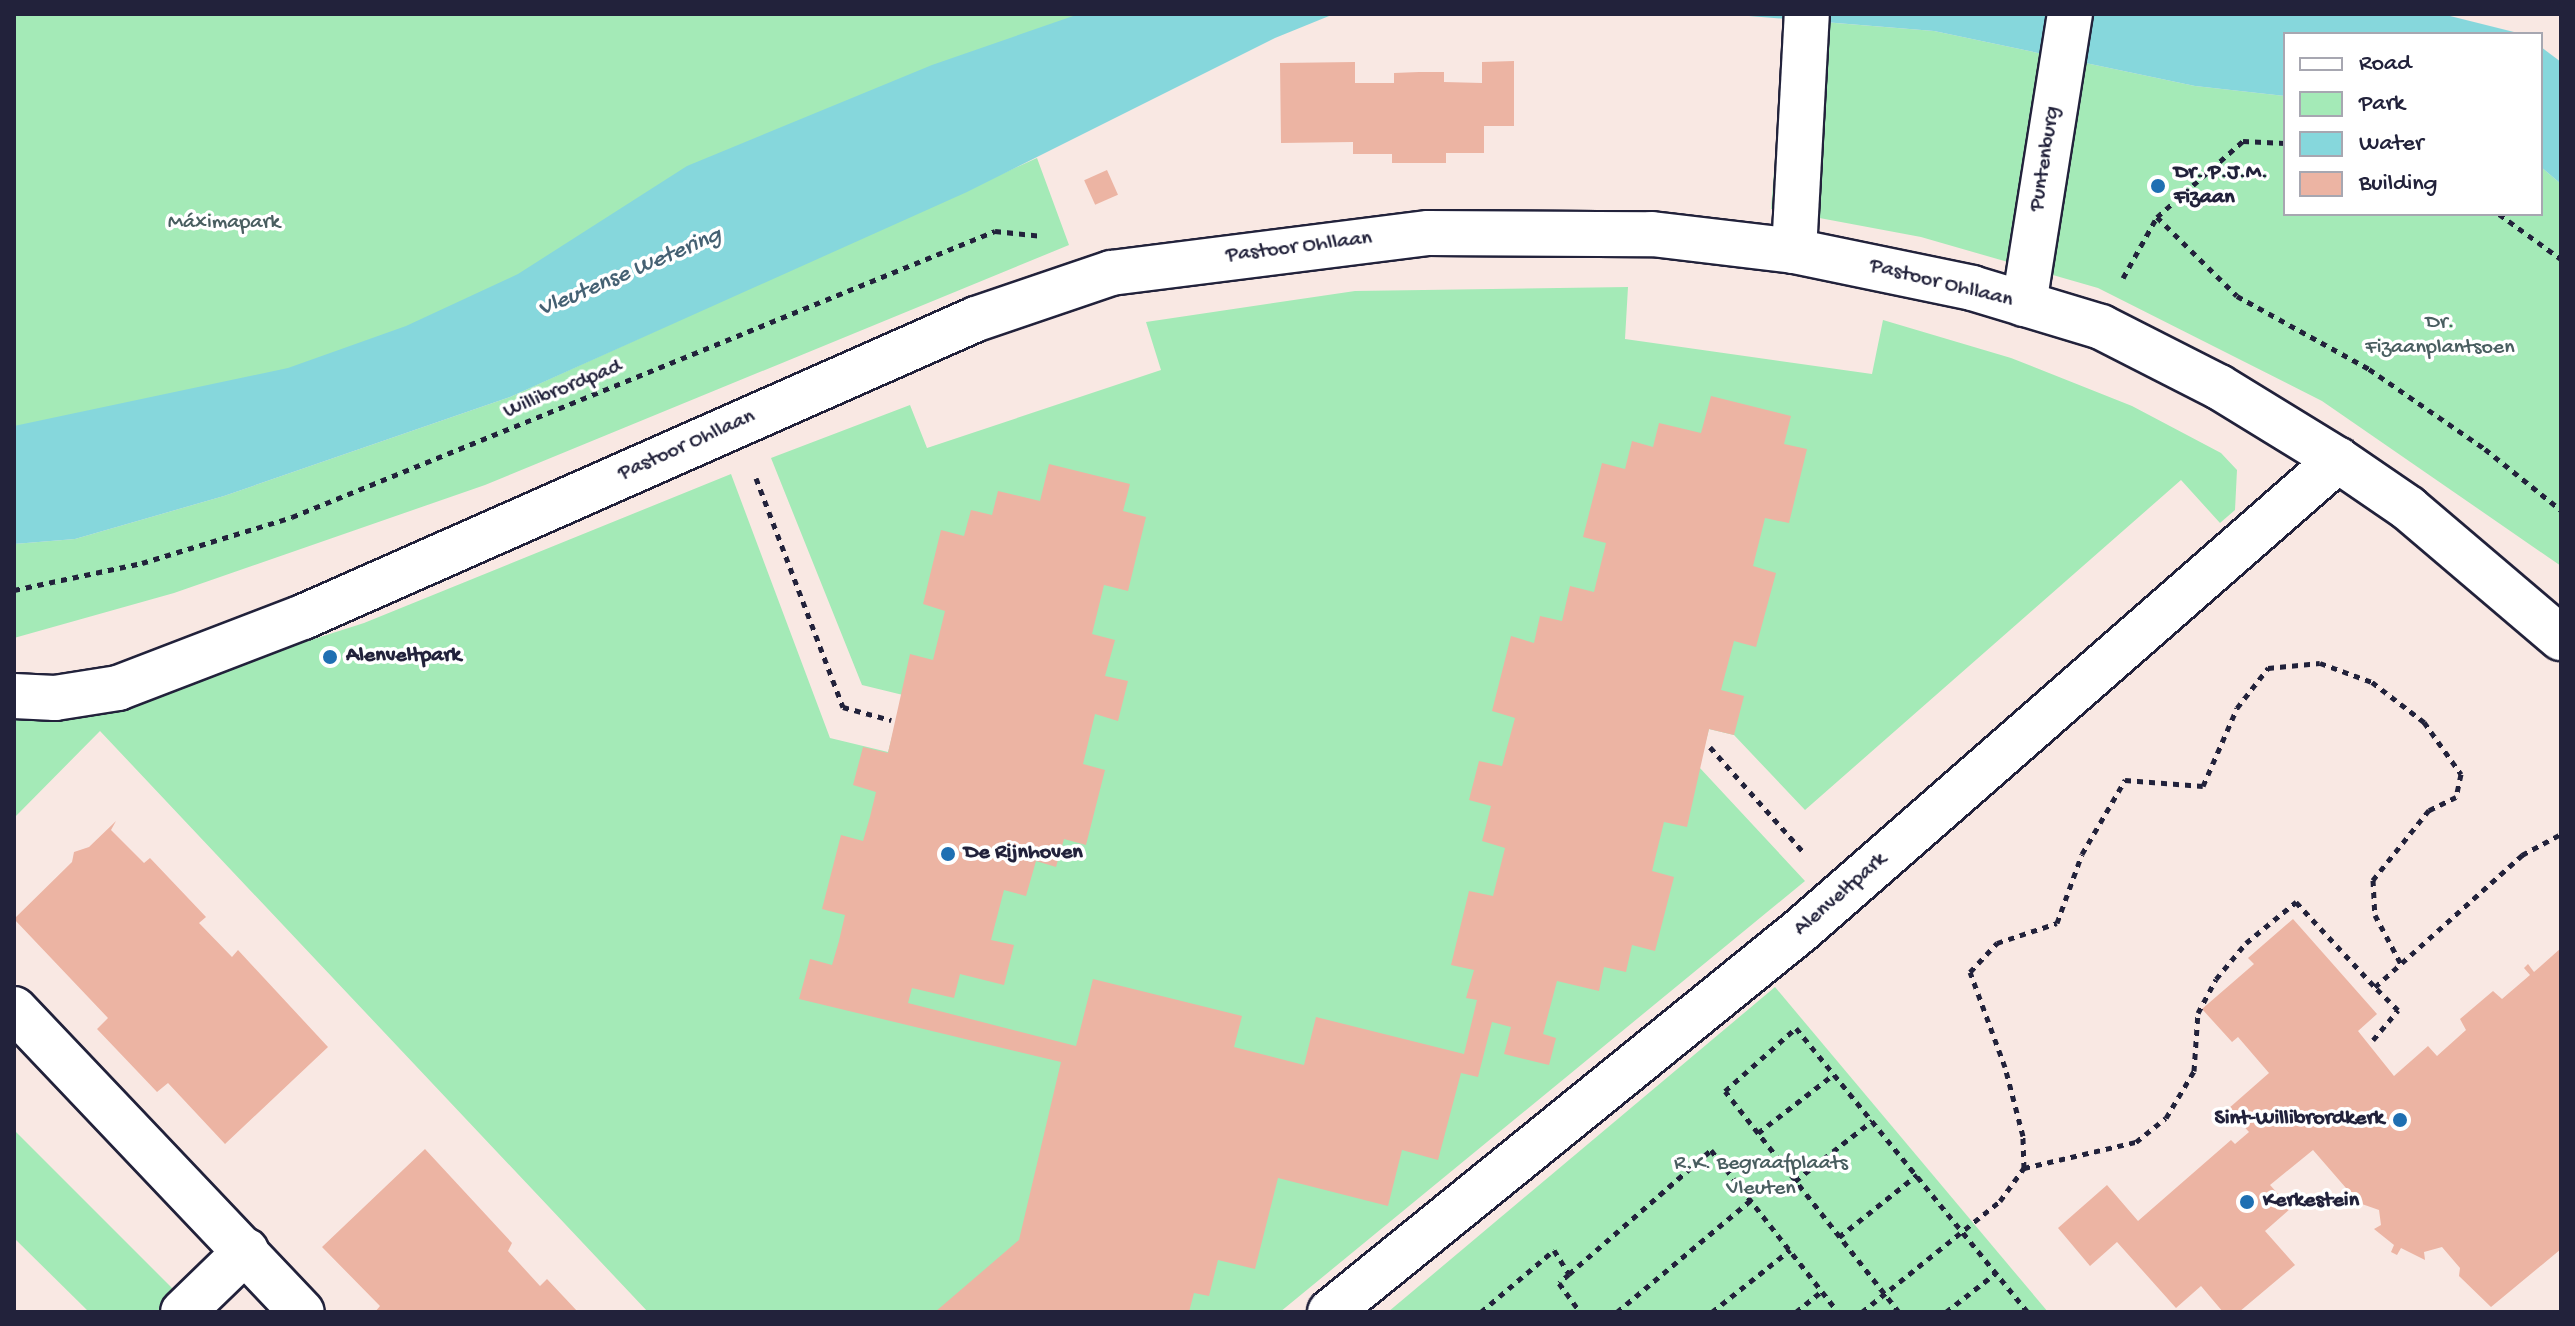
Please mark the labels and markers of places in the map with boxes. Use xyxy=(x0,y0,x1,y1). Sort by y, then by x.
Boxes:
place label: Dr. P.J.M. Fizaan xyxy=(2174,160,2268,212)
marker: Dr. P.J.M. Fizaan xyxy=(2149,177,2167,195)
place label: Alenveltpark xyxy=(346,644,461,670)
marker: Alenveltpark xyxy=(321,648,339,666)
place label: De Rijnhoven xyxy=(964,841,1083,867)
marker: De Rijnhoven xyxy=(939,845,957,863)
place label: Sint-Willibrordkerk xyxy=(2214,1107,2384,1133)
marker: Sint-Willibrordkerk xyxy=(2391,1111,2409,1129)
place label: Kerkestein xyxy=(2263,1189,2359,1215)
marker: Kerkestein xyxy=(2238,1193,2256,1211)

